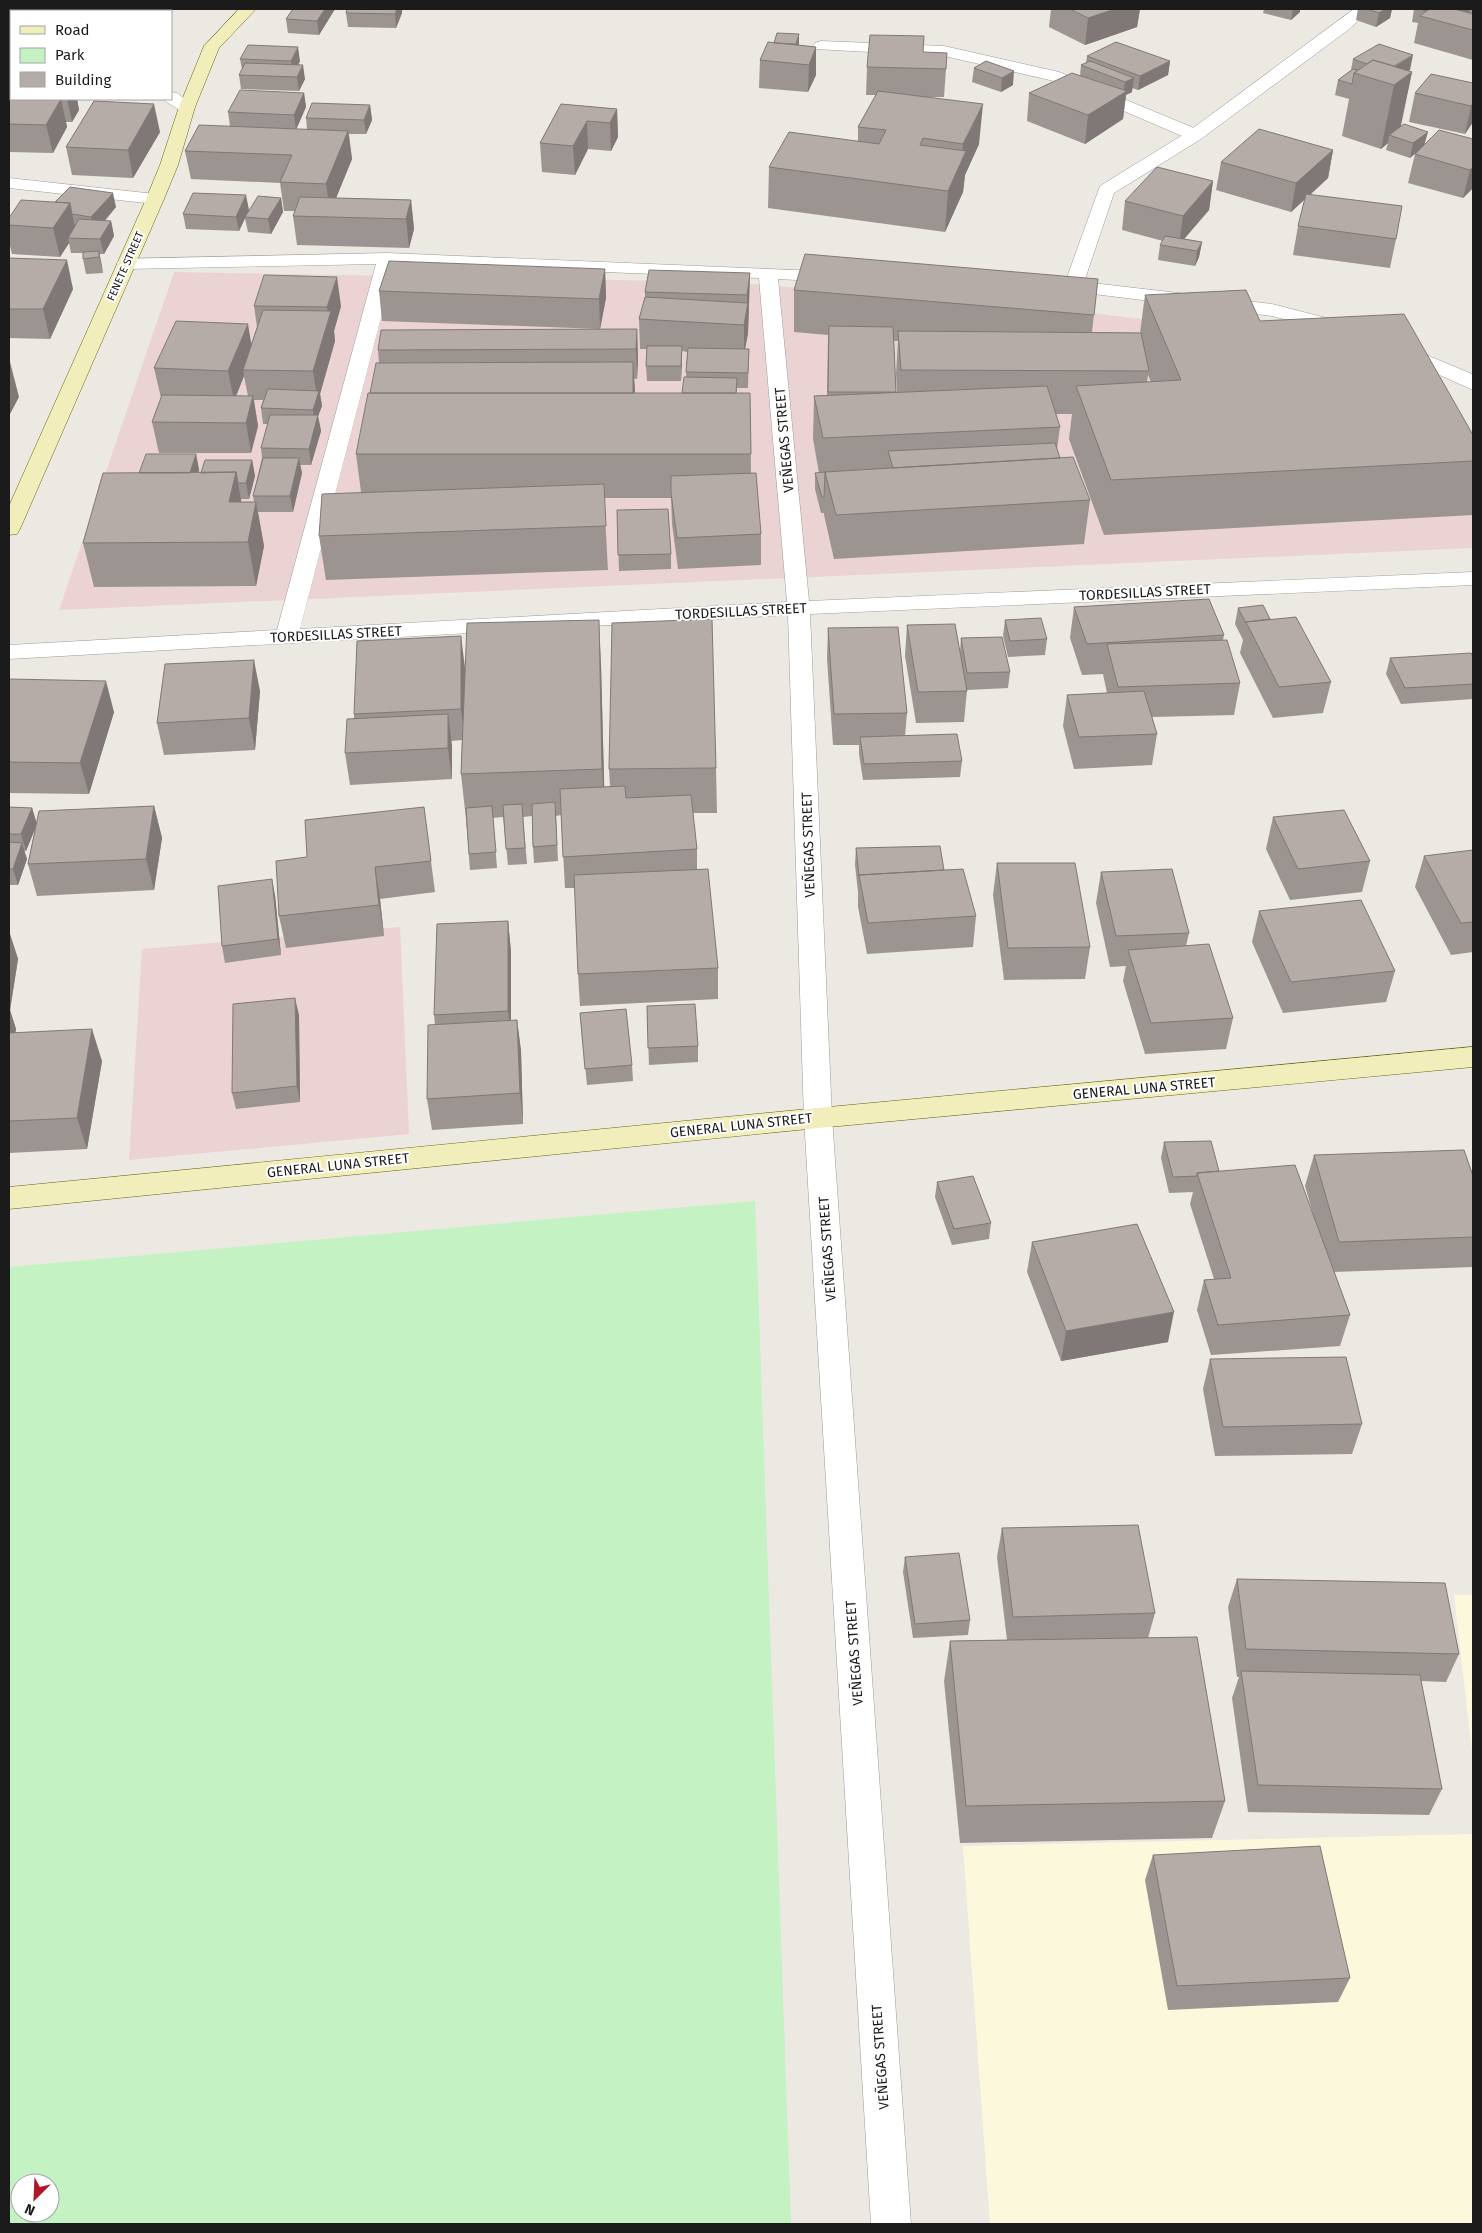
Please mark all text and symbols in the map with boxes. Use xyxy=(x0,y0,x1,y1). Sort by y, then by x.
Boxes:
legend xyxy=(10,10,172,100)
text: Road xyxy=(55,21,90,39)
text: Park xyxy=(55,46,85,64)
text: Building xyxy=(55,71,111,89)
street label: FENETE STREET xyxy=(104,229,147,303)
street label: VEÑEGAS STREET xyxy=(771,386,798,493)
street label: TORDESILLAS STREET xyxy=(1079,581,1212,604)
street label: TORDESILLAS STREET xyxy=(675,600,808,623)
street label: TORDESILLAS STREET xyxy=(270,623,403,646)
street label: VEÑEGAS STREET xyxy=(798,791,819,898)
street label: GENERAL LUNA STREET xyxy=(1072,1074,1217,1103)
street label: GENERAL LUNA STREET xyxy=(669,1109,814,1141)
street label: GENERAL LUNA STREET xyxy=(266,1149,411,1181)
street label: VEÑEGAS STREET xyxy=(815,1195,840,1302)
street label: VEÑEGAS STREET xyxy=(842,1599,867,1706)
street label: VEÑEGAS STREET xyxy=(868,2003,893,2110)
north arrow xyxy=(10,2173,60,2223)
text: N xyxy=(22,2200,38,2219)

